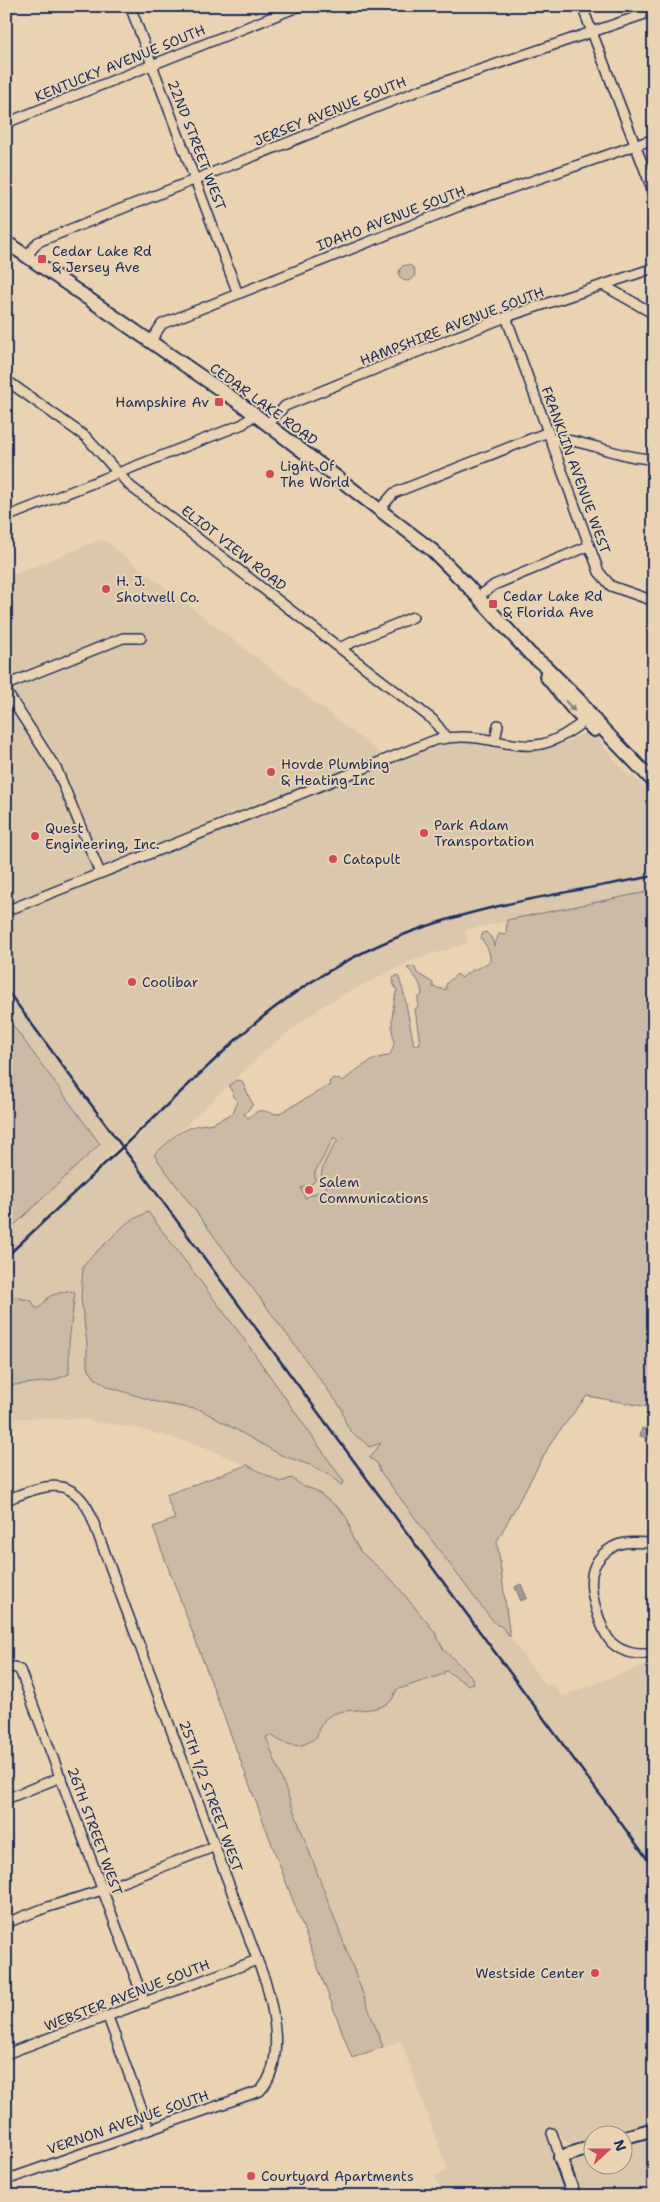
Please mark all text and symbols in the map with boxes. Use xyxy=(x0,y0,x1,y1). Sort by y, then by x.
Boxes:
street label: KENTUCKY AVENUE SOUTH xyxy=(32,21,208,105)
street label: JERSEY AVENUE SOUTH xyxy=(251,72,409,150)
street label: 22ND STREET WEST xyxy=(164,77,230,213)
street label: IDAHO AVENUE SOUTH xyxy=(314,181,468,255)
place label: Cedar Lake Rd & Jersey Ave xyxy=(52,242,152,276)
marker: Cedar Lake Rd & Jersey Ave xyxy=(36,253,48,265)
street label: HAMPSHIRE AVENUE SOUTH xyxy=(357,282,547,370)
street label: CEDAR LAKE ROAD xyxy=(206,359,322,449)
street label: FRANKLIN AVENUE WEST xyxy=(537,384,615,556)
place label: Hampshire Av xyxy=(115,393,209,411)
marker: Hampshire Av xyxy=(213,396,225,408)
place label: Light Of The World xyxy=(280,457,350,491)
marker: Light Of The World xyxy=(264,468,276,480)
street label: ELIOT VIEW ROAD xyxy=(178,501,290,595)
place label: H. J. Shotwell Co. xyxy=(116,572,199,606)
marker: H. J. Shotwell Co. xyxy=(100,583,112,595)
place label: Cedar Lake Rd & Florida Ave xyxy=(503,587,603,621)
marker: Cedar Lake Rd & Florida Ave xyxy=(487,598,499,610)
one-way arrow xyxy=(564,700,576,712)
place label: Hovde Plumbing & Heating Inc xyxy=(281,755,389,789)
marker: Hovde Plumbing & Heating Inc xyxy=(265,766,277,778)
place label: Park Adam Transportation xyxy=(434,816,535,850)
place label: Quest Engineering, Inc. xyxy=(45,819,160,853)
marker: Park Adam Transportation xyxy=(418,827,430,839)
marker: Quest Engineering, Inc. xyxy=(29,830,41,842)
place label: Catapult xyxy=(343,850,401,868)
marker: Catapult xyxy=(327,853,339,865)
place label: Coolibar xyxy=(142,973,199,991)
marker: Coolibar xyxy=(126,976,138,988)
place label: Salem Communications xyxy=(319,1173,429,1207)
marker: Salem Communications xyxy=(303,1184,315,1196)
street label: 25TH 1/2 STREET WEST xyxy=(175,1718,247,1875)
street label: 26TH STREET WEST xyxy=(63,1764,127,1898)
street label: WEBSTER AVENUE SOUTH xyxy=(42,1955,212,2035)
place label: Westside Center xyxy=(475,1964,585,1982)
marker: Westside Center xyxy=(589,1967,601,1979)
street label: VERNON AVENUE SOUTH xyxy=(45,2086,211,2158)
north arrow xyxy=(582,2124,632,2174)
text: N xyxy=(610,2137,631,2154)
place label: Courtyard Apartments xyxy=(261,2167,414,2185)
marker: Courtyard Apartments xyxy=(245,2170,257,2182)

